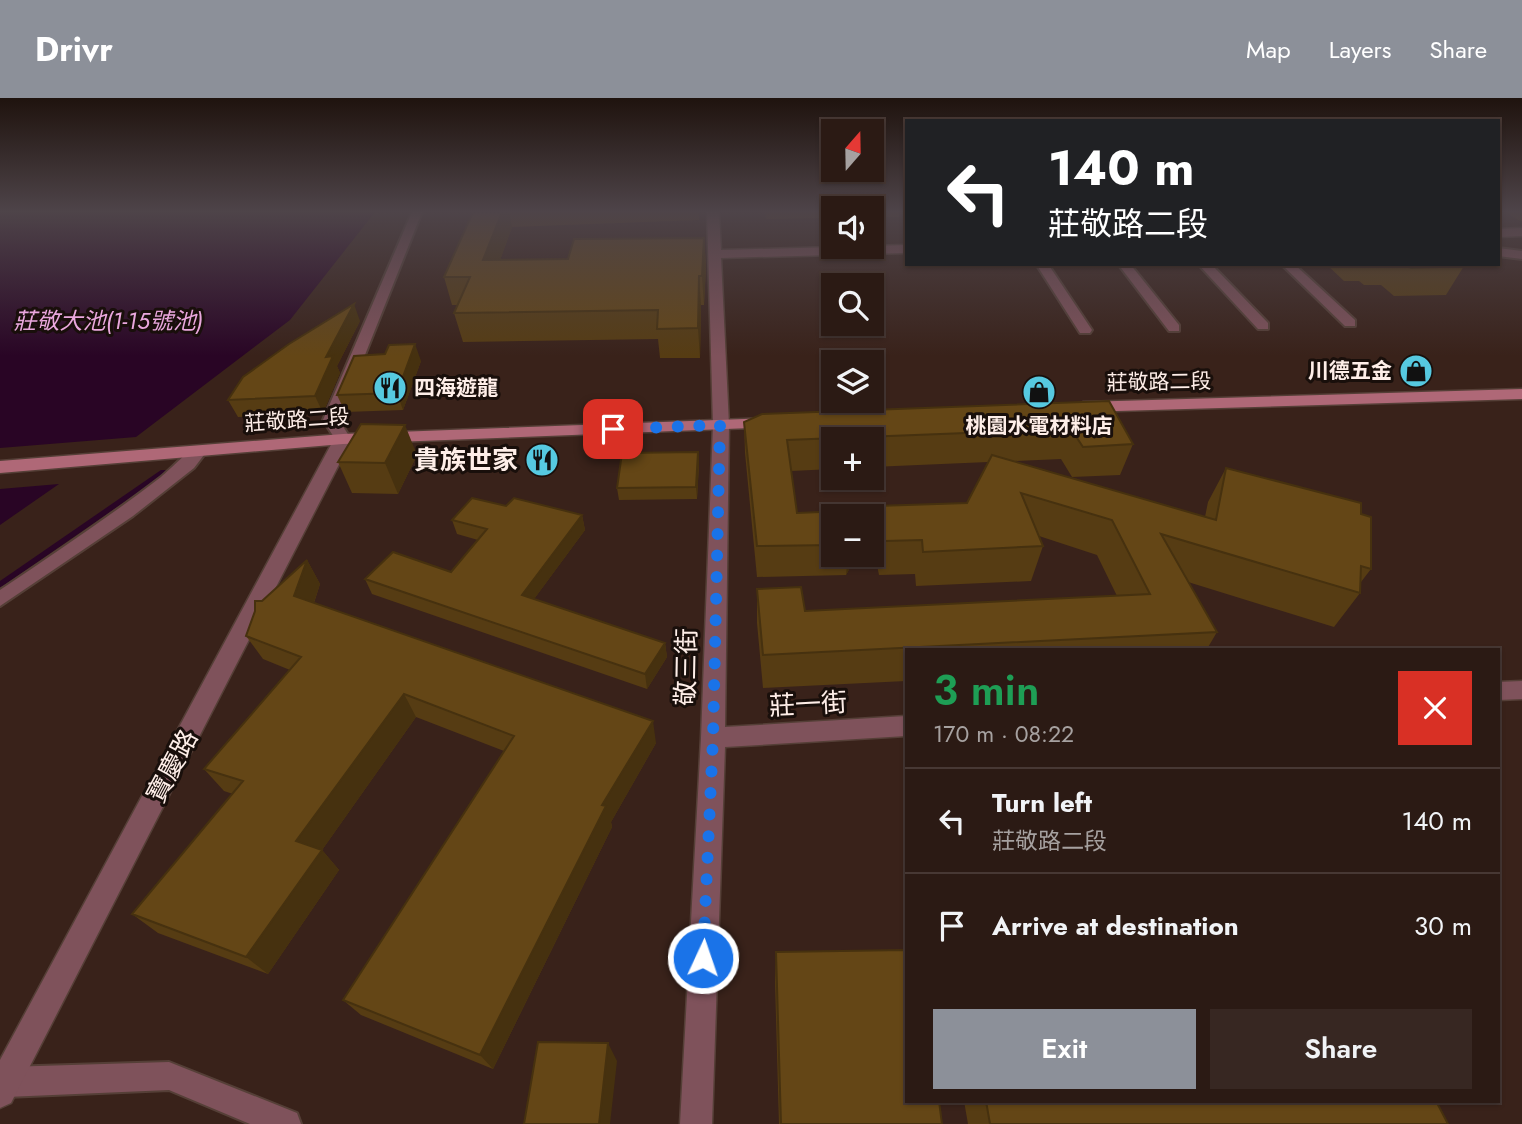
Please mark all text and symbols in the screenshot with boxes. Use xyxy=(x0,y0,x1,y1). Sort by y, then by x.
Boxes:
text: Drivr xyxy=(35,26,113,73)
text: Map xyxy=(1246,32,1291,67)
text: Layers xyxy=(1329,32,1391,67)
text: Share xyxy=(1429,32,1487,67)
north arrow xyxy=(821,119,884,182)
map controls xyxy=(821,119,884,567)
text: 140 m xyxy=(1048,133,1194,203)
icon: left xyxy=(933,147,1024,238)
button: sound xyxy=(821,196,884,259)
text: 莊敬路二段 xyxy=(1048,201,1208,247)
button: search xyxy=(821,273,884,336)
water label: 莊敬大池(1-15號池) xyxy=(13,304,203,338)
button: layers xyxy=(821,350,884,413)
shop icon: 川德五金 xyxy=(1397,352,1435,390)
place label: 川德五金 xyxy=(1308,356,1392,386)
street label: 莊敬路二段 xyxy=(1106,366,1212,398)
restaurant icon: 四海遊龍 xyxy=(371,369,409,407)
place label: 四海遊龍 xyxy=(414,373,498,403)
shop icon: 桃園水電材料店 xyxy=(1020,373,1058,411)
pin xyxy=(583,399,643,459)
street label: 莊敬路二段 xyxy=(244,401,350,439)
icon: arrive xyxy=(594,410,632,448)
place label: 桃園水電材料店 xyxy=(966,411,1113,441)
button: + xyxy=(821,427,884,490)
place label: 貴族世家 xyxy=(414,441,518,479)
restaurant icon: 貴族世家 xyxy=(523,441,561,479)
button: − xyxy=(821,504,884,567)
street label: 敬三街 xyxy=(666,628,706,706)
text: 3 min xyxy=(933,660,1039,721)
button: close xyxy=(1398,671,1472,745)
street label: 莊一街 xyxy=(768,683,848,725)
text: 170 m · 08:22 xyxy=(933,717,1074,751)
street label: 寶慶路 xyxy=(137,723,207,809)
text: Turn left xyxy=(992,784,1092,822)
icon: left xyxy=(933,802,971,840)
text: 140 m xyxy=(1401,802,1472,840)
text: 莊敬路二段 xyxy=(992,824,1107,858)
icon: arrive xyxy=(933,907,971,945)
text: Arrive at destination xyxy=(992,907,1239,945)
text: 30 m xyxy=(1414,907,1472,945)
position arrow xyxy=(666,921,740,995)
button: Exit xyxy=(933,1009,1196,1089)
button: Share xyxy=(1210,1009,1472,1089)

